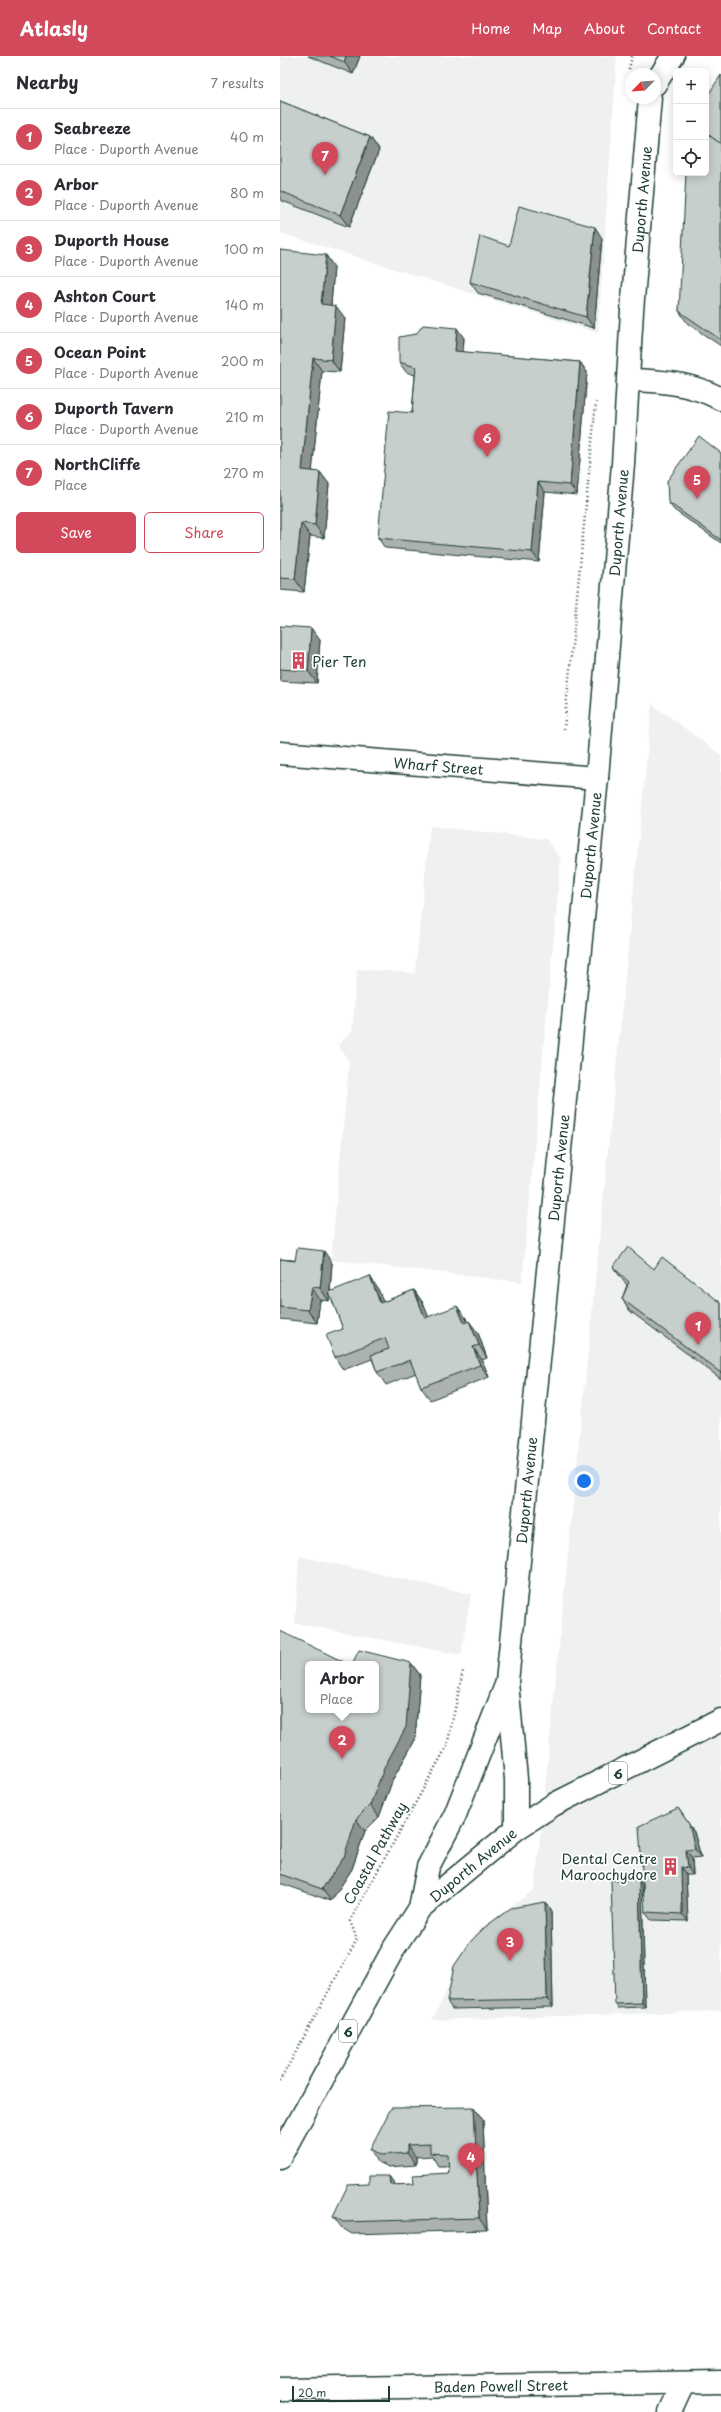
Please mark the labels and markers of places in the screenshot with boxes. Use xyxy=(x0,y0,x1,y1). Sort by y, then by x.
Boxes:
pin: 7 xyxy=(312,142,338,175)
pin: 6 xyxy=(474,424,500,457)
pin: 5 xyxy=(684,466,710,499)
building icon: Pier Ten xyxy=(289,651,309,671)
place label: Pier Ten xyxy=(312,651,366,672)
pin: 1 xyxy=(685,1312,711,1345)
pin: 2 xyxy=(329,1726,355,1759)
place label: Dental Centre Maroochydore xyxy=(561,1848,657,1885)
building icon: Dental Centre Maroochydore xyxy=(660,1856,680,1876)
pin: 3 xyxy=(497,1928,523,1961)
pin: 4 xyxy=(458,2143,484,2176)

